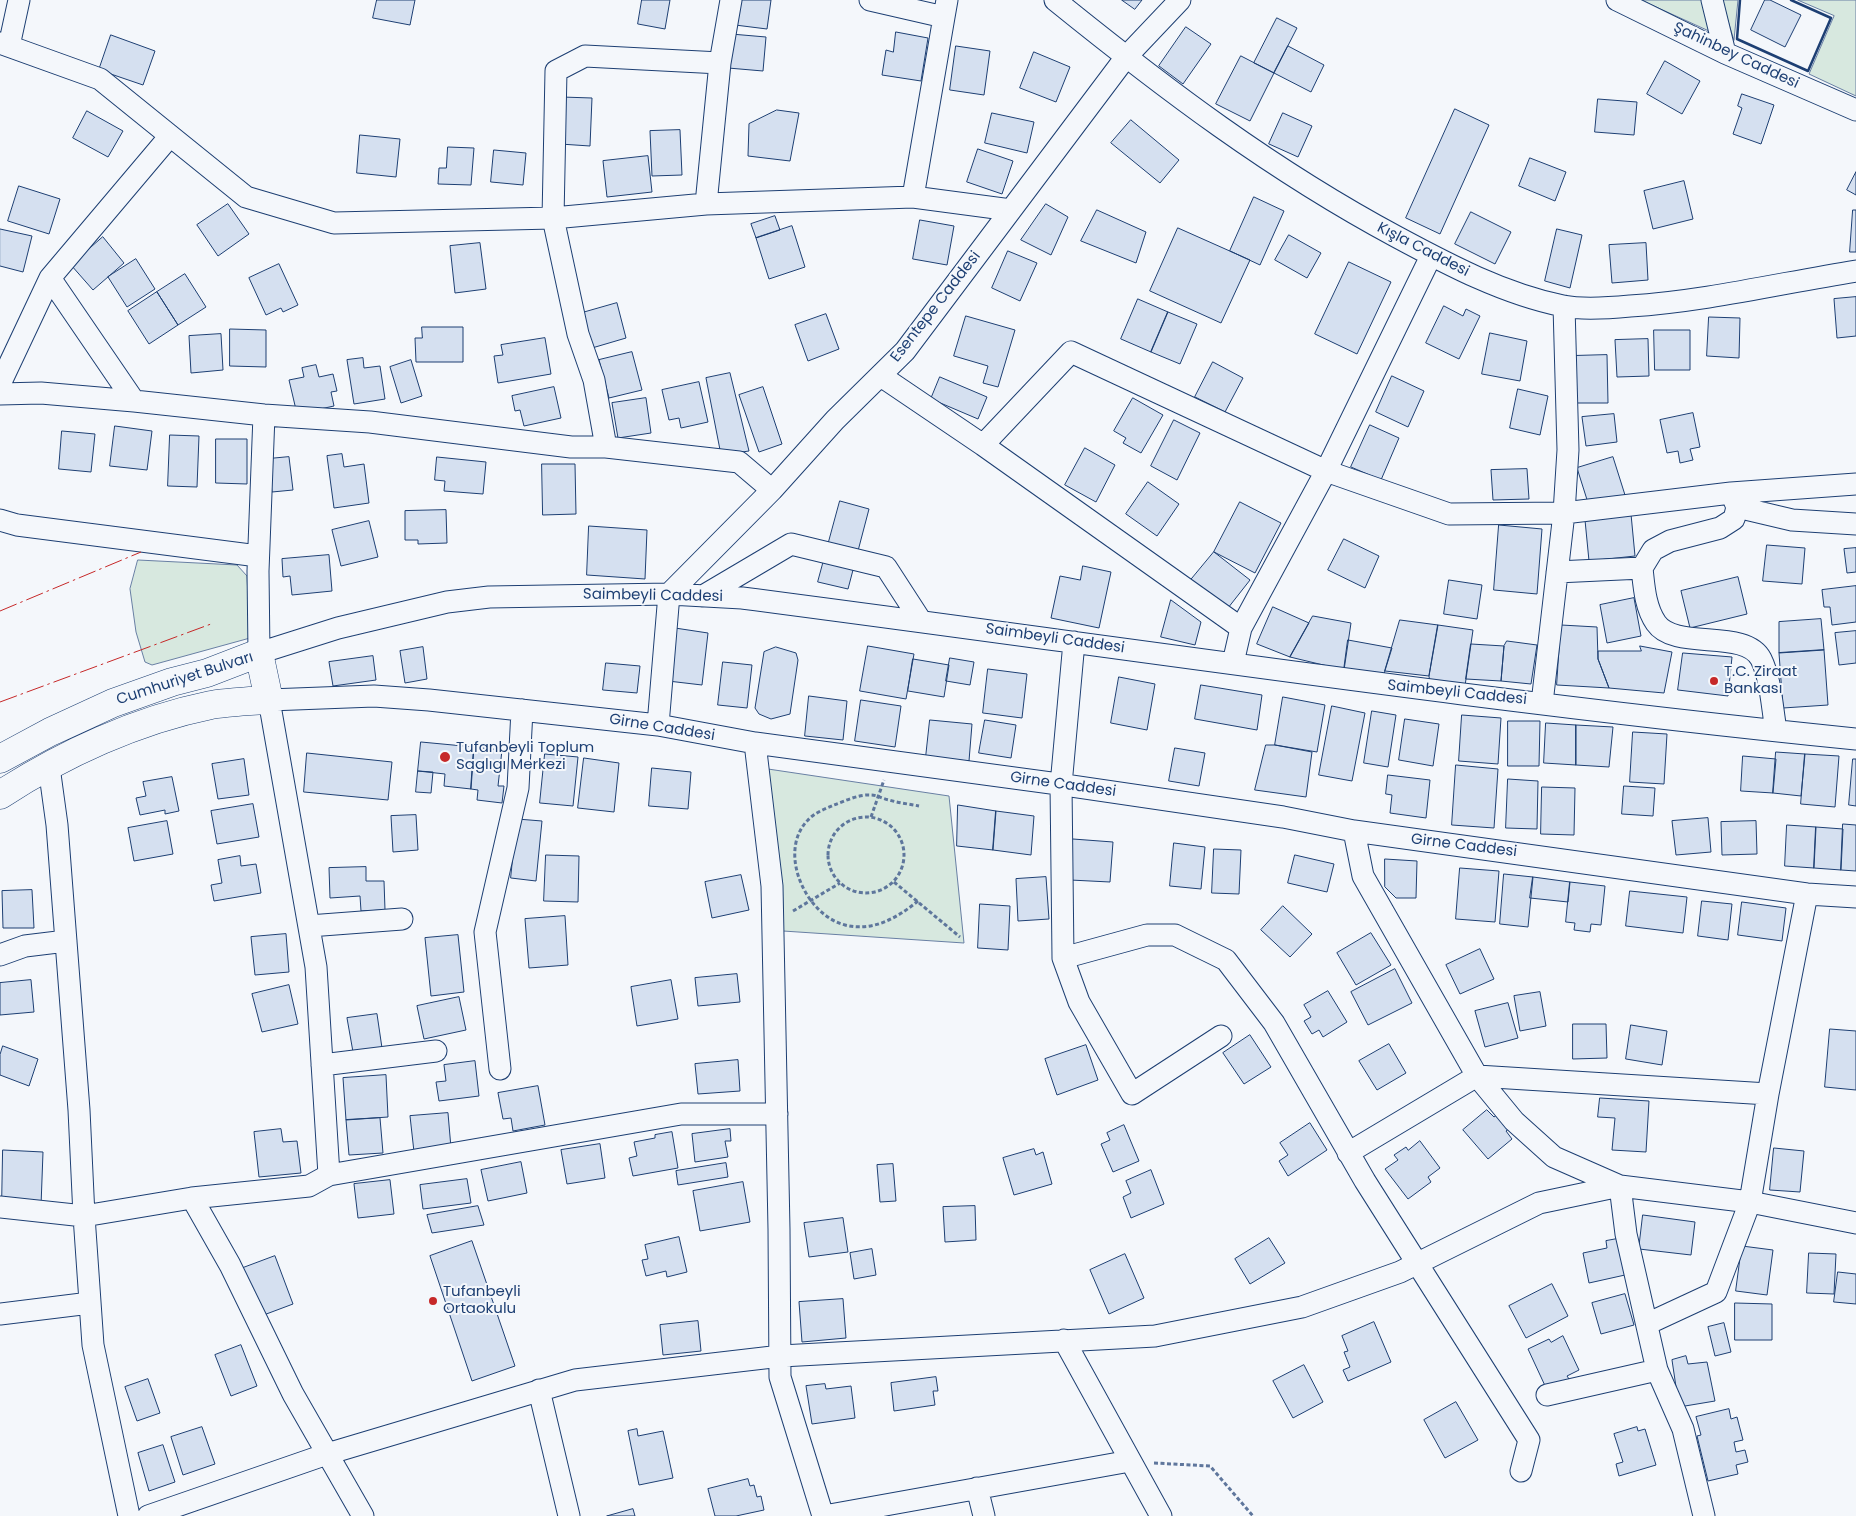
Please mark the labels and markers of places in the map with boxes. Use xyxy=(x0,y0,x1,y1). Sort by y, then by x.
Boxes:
place label: T.C. Ziraat Bankası xyxy=(1724,663,1797,698)
marker: T.C. Ziraat Bankası xyxy=(1708,675,1720,687)
place label: Tufanbeyli Toplum Saglıgı Merkezi xyxy=(456,739,594,774)
marker: Tufanbeyli Toplum Saglıgı Merkezi xyxy=(438,750,452,764)
place label: Tufanbeyli Ortaokulu xyxy=(443,1283,521,1318)
marker: Tufanbeyli Ortaokulu xyxy=(427,1295,439,1307)

